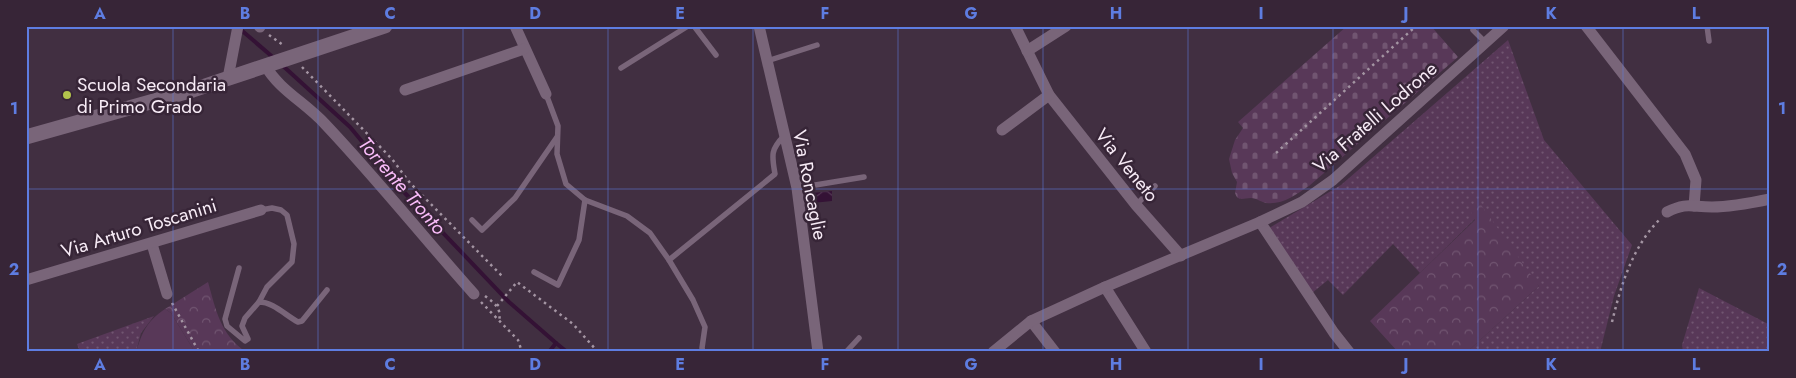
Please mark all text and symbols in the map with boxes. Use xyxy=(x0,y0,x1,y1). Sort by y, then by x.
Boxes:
text: A xyxy=(93,2,106,25)
text: B xyxy=(240,2,250,25)
text: C xyxy=(384,2,396,25)
text: D xyxy=(529,2,541,25)
text: E xyxy=(675,2,685,25)
text: F xyxy=(821,2,829,25)
text: G xyxy=(964,2,978,25)
text: H xyxy=(1110,2,1122,25)
text: I xyxy=(1258,2,1264,25)
text: J xyxy=(1400,2,1409,25)
text: K xyxy=(1545,2,1557,25)
text: L xyxy=(1692,2,1701,25)
street label: Via Fratelli Lodrone xyxy=(1307,55,1443,179)
place label: Scuola Secondaria di Primo Grado xyxy=(77,71,226,120)
marker: Scuola Secondaria di Primo Grado xyxy=(61,89,73,101)
text: 1 xyxy=(10,97,18,120)
text: 1 xyxy=(1778,97,1786,120)
street label: Via Veneto xyxy=(1089,122,1165,208)
street label: Via Roncaglie xyxy=(786,128,834,242)
water label: Torrente Tronto xyxy=(351,131,453,242)
street label: Via Arturo Toscanini xyxy=(58,192,220,264)
text: 2 xyxy=(9,258,19,281)
text: 2 xyxy=(1777,258,1787,281)
text: A xyxy=(93,353,106,376)
text: B xyxy=(240,353,250,376)
text: C xyxy=(384,353,396,376)
text: D xyxy=(529,353,541,376)
text: E xyxy=(675,353,685,376)
text: F xyxy=(821,353,829,376)
text: G xyxy=(964,353,978,376)
text: H xyxy=(1110,353,1122,376)
text: I xyxy=(1258,353,1264,376)
text: J xyxy=(1400,353,1409,376)
text: K xyxy=(1545,353,1557,376)
text: L xyxy=(1692,353,1701,376)

